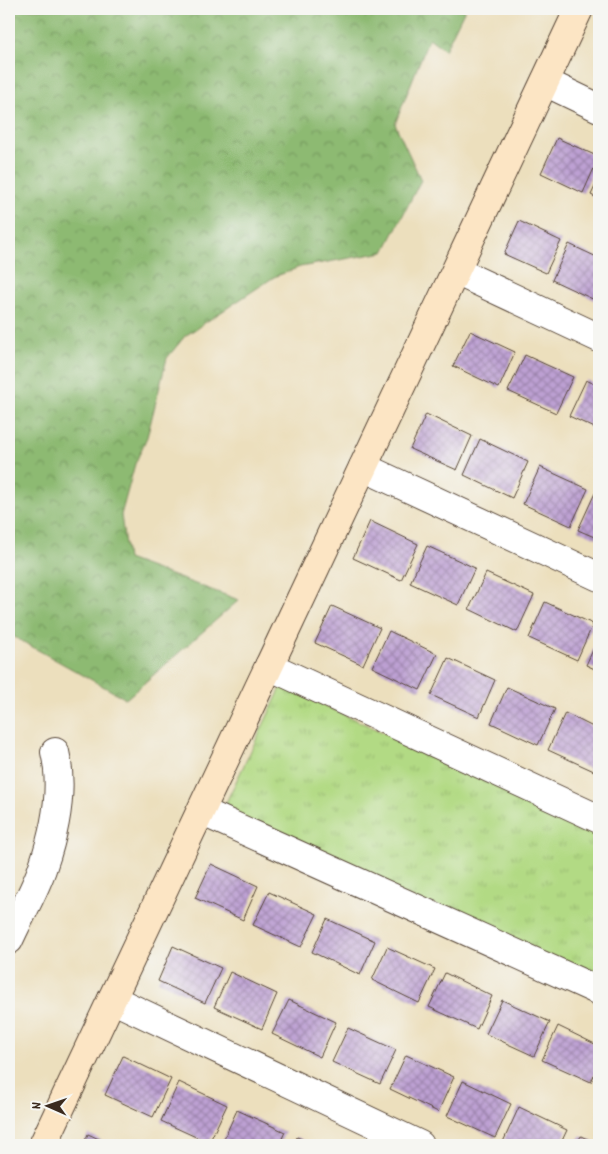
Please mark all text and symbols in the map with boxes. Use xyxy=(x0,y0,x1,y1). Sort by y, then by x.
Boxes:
north arrow xyxy=(22,1082,72,1132)
text: N xyxy=(27,1102,47,1109)

